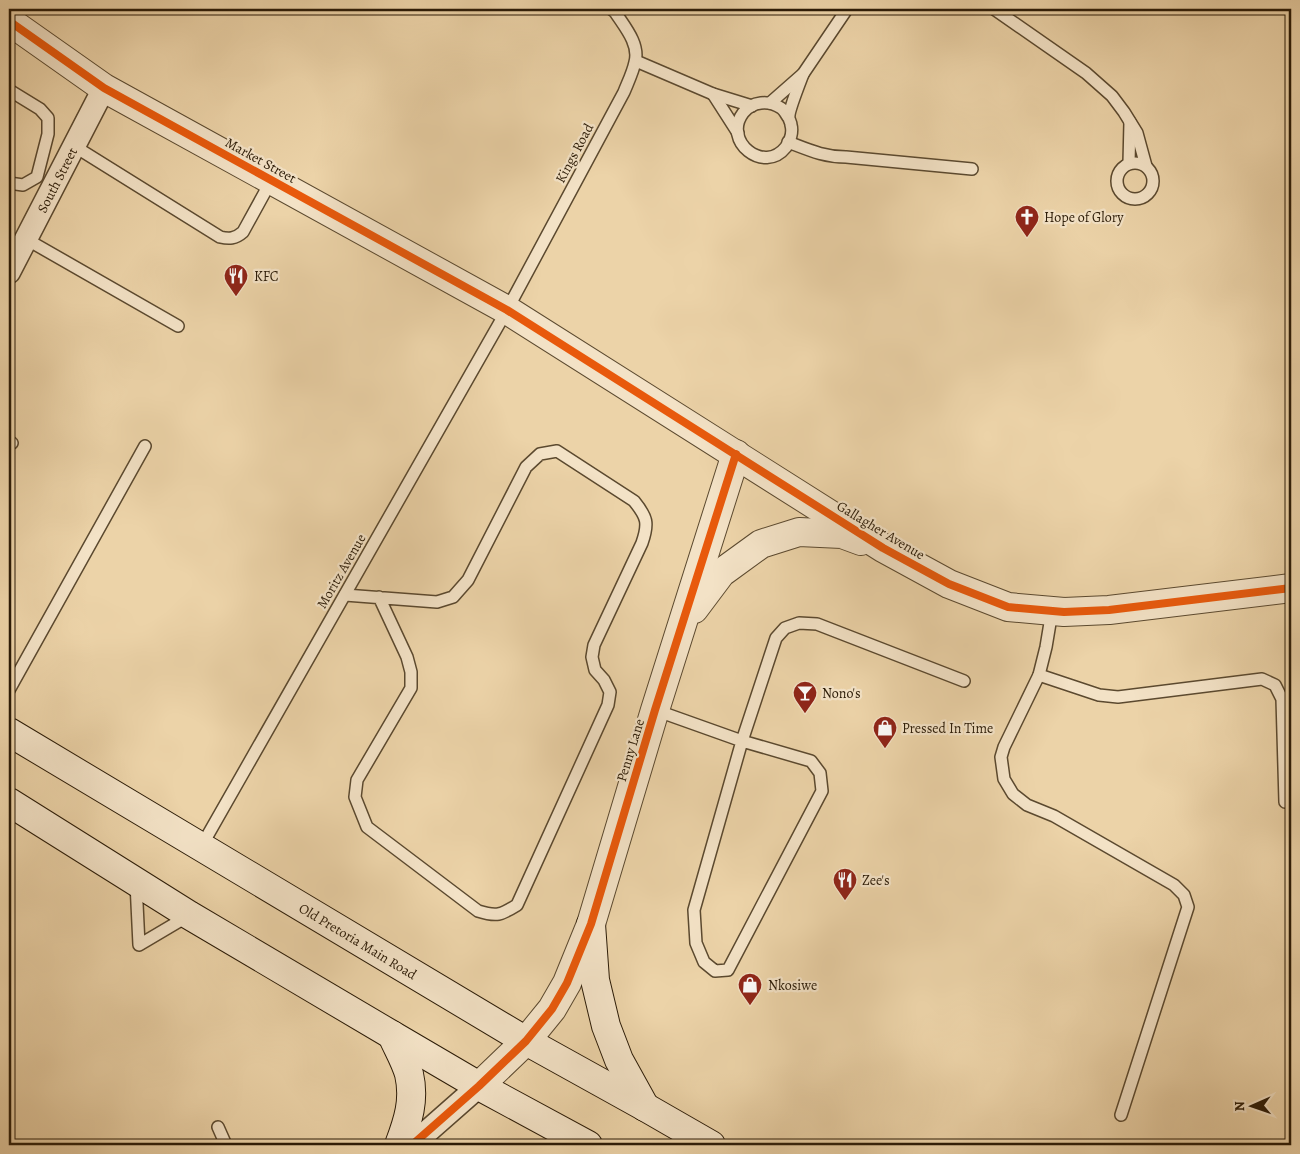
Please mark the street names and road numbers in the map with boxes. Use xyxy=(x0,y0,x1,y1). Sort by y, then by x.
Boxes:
street label: Kings Road xyxy=(551,120,598,186)
street label: Market Street xyxy=(222,133,300,188)
street label: South Street xyxy=(33,144,82,216)
street label: Gallagher Avenue xyxy=(833,497,928,564)
street label: Moritz Avenue xyxy=(312,530,371,612)
street label: Penny Lane xyxy=(612,716,649,784)
street label: Old Pretoria Main Road xyxy=(295,899,421,984)

